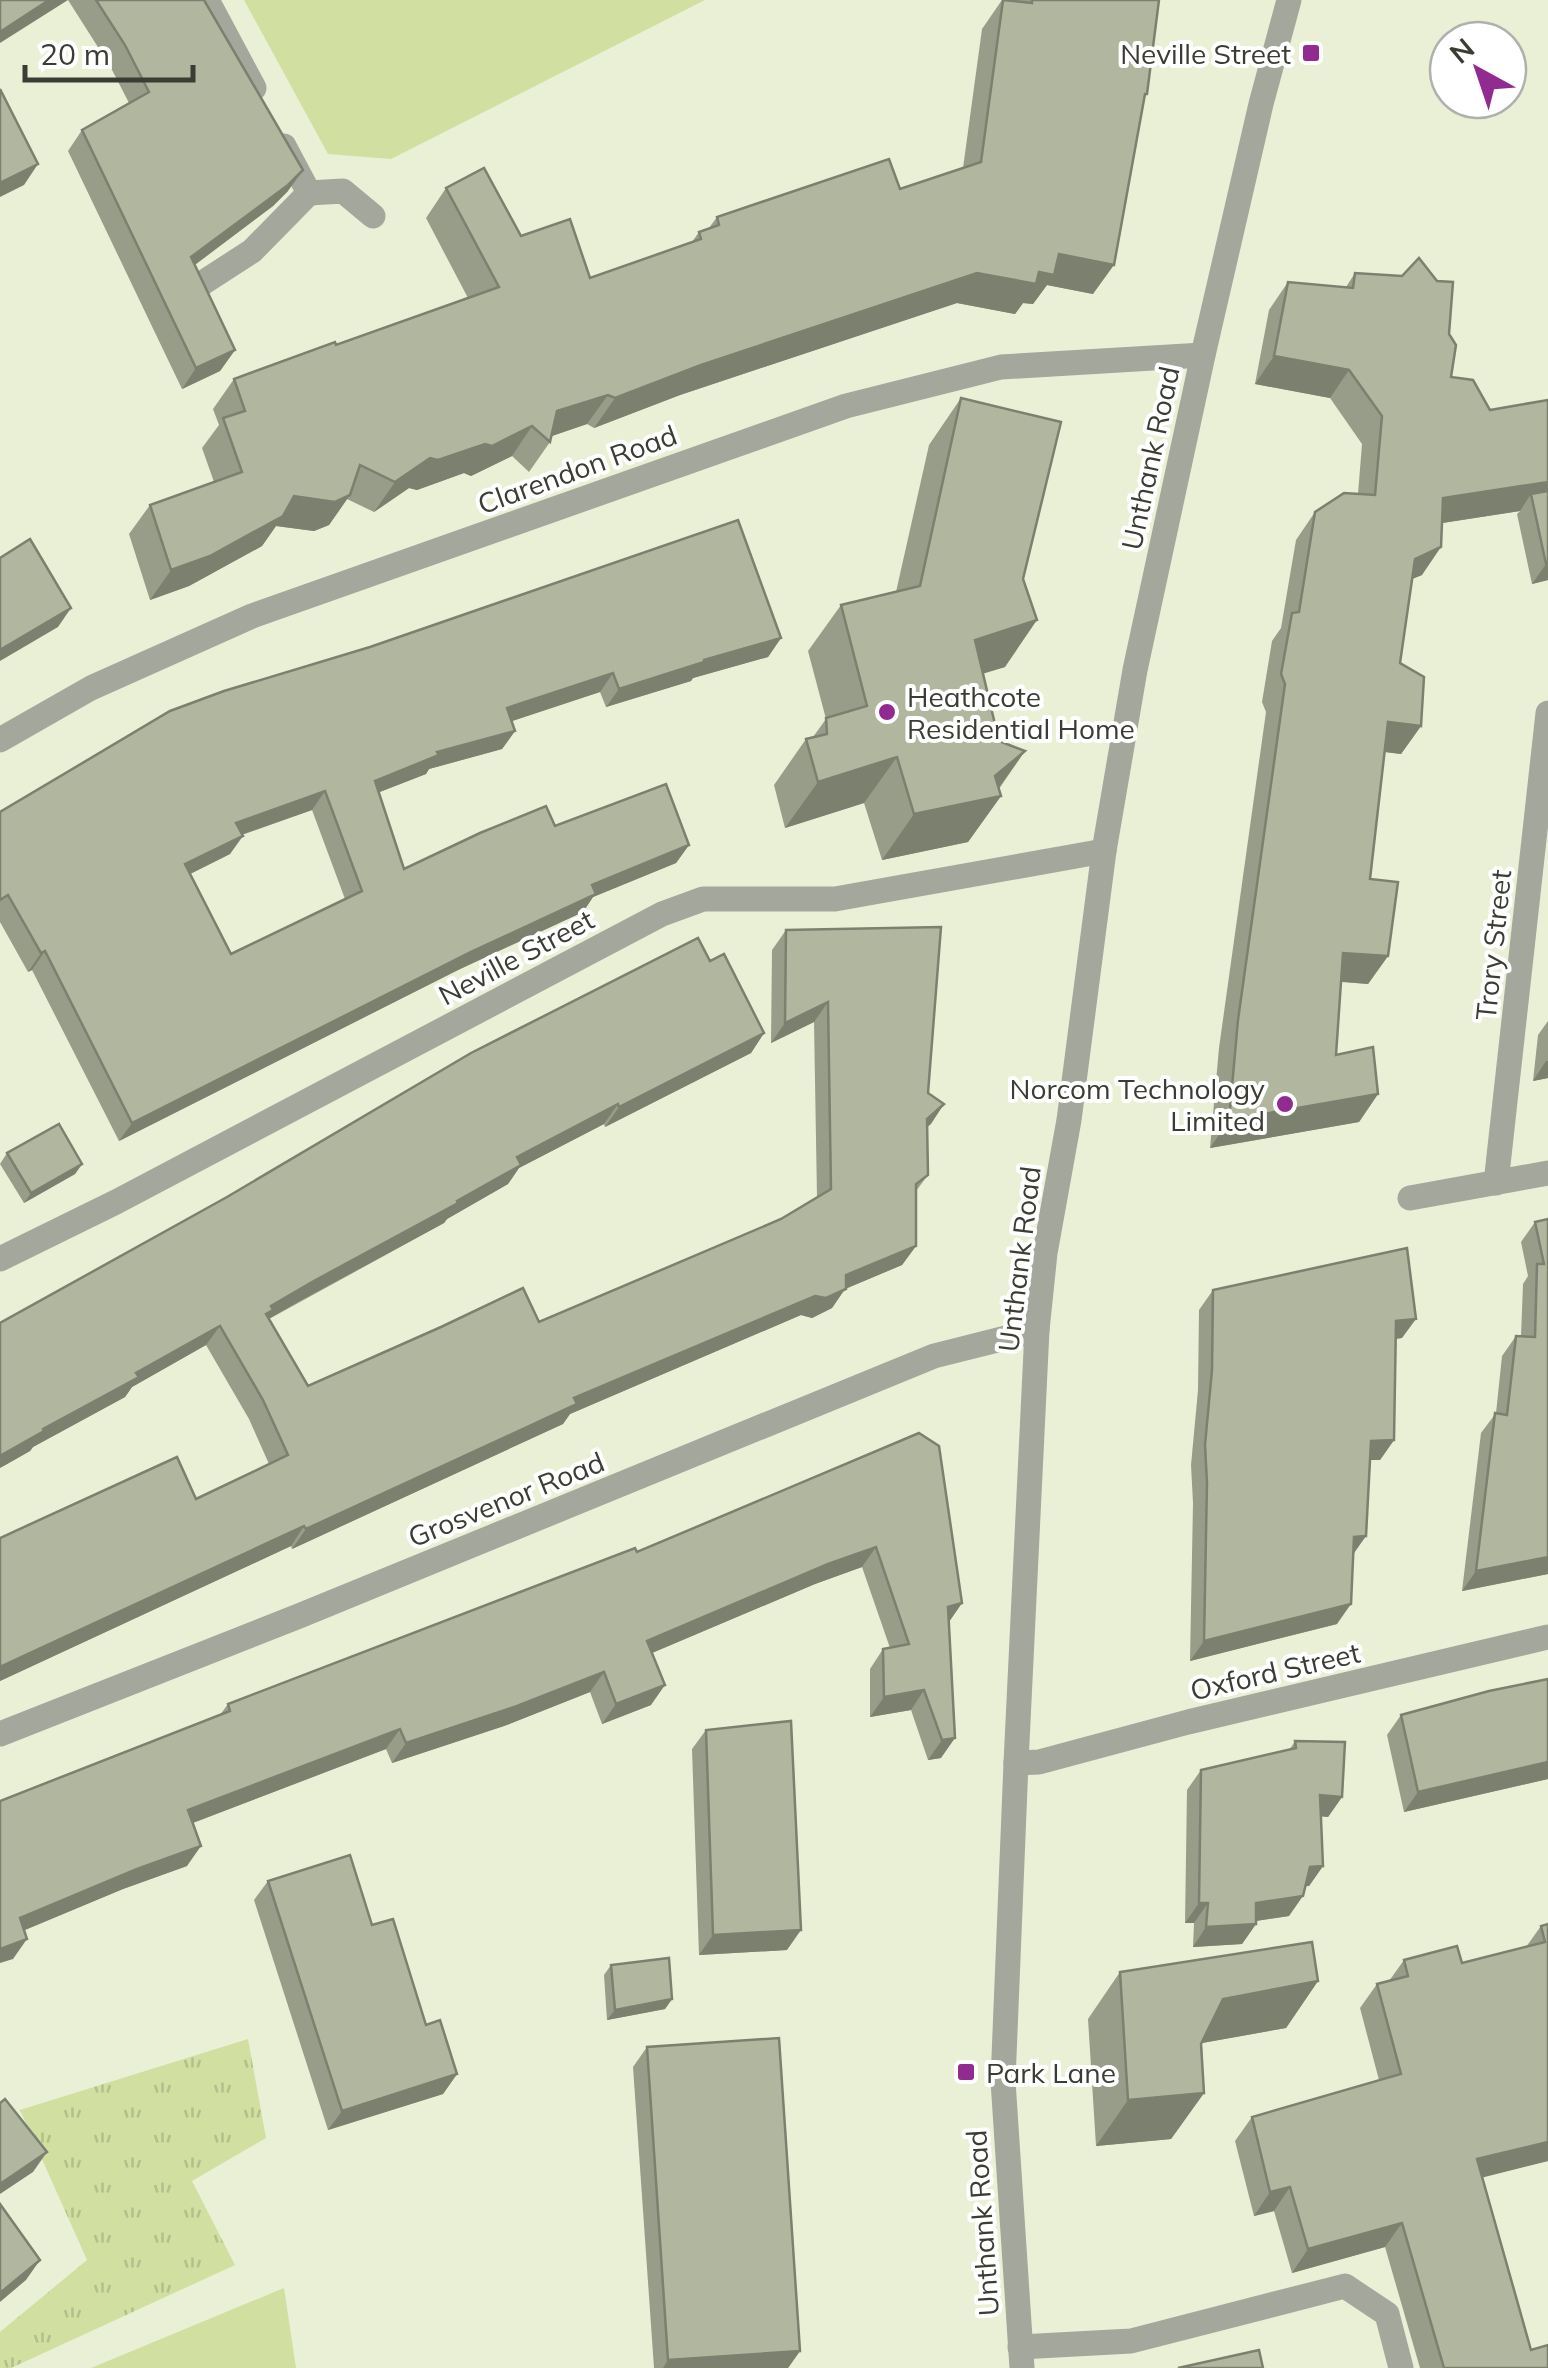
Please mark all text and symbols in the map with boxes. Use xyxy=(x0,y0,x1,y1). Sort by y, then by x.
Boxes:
scale bar xyxy=(25,20,192,82)
north arrow xyxy=(1428,20,1528,120)
text: N xyxy=(1442,30,1481,71)
text: 20 m xyxy=(40,35,110,73)
place label: Neville Street xyxy=(1120,36,1291,71)
marker: Neville Street xyxy=(1300,42,1322,64)
street label: Unthank Road xyxy=(1113,363,1187,553)
street label: Clarendon Road xyxy=(473,417,681,521)
place label: Heathcote Residential Home xyxy=(907,679,1135,746)
marker: Heathcote Residential Home xyxy=(876,701,898,723)
street label: Trory Street xyxy=(1468,868,1518,1022)
street label: Neville Street xyxy=(432,901,600,1013)
place label: Norcom Technology Limited xyxy=(1010,1071,1265,1138)
marker: Norcom Technology Limited xyxy=(1274,1093,1296,1115)
street label: Unthank Road xyxy=(990,1164,1048,1354)
street label: Grosvenor Road xyxy=(403,1444,609,1554)
street label: Oxford Street xyxy=(1187,1634,1363,1708)
place label: Park Lane xyxy=(986,2055,1116,2090)
marker: Park Lane xyxy=(955,2061,977,2083)
street label: Unthank Road xyxy=(958,2129,1006,2317)

